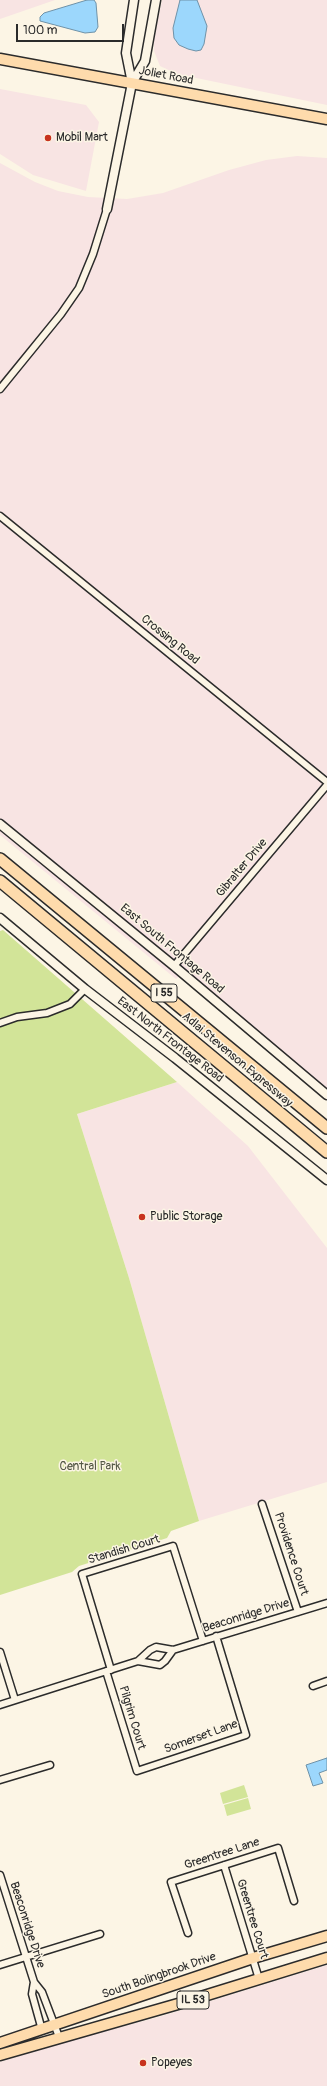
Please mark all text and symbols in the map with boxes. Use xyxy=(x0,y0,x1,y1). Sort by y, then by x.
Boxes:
scale bar xyxy=(18,16,126,42)
text: 100 m xyxy=(23,23,57,38)
street label: Joliet Road xyxy=(137,64,195,88)
place label: Mobil Mart xyxy=(56,131,108,145)
marker: Mobil Mart xyxy=(43,133,53,143)
street label: Crossing Road xyxy=(138,612,202,668)
street label: Gibralter Drive xyxy=(213,836,271,900)
street label: East South Frontage Road xyxy=(117,901,227,997)
road number: I 55 xyxy=(151,984,177,1002)
street label: East North Frontage Road xyxy=(114,994,226,1086)
street label: Adlai Stevenson Expressway xyxy=(179,1009,295,1111)
place label: Public Storage xyxy=(150,1210,222,1224)
marker: Public Storage xyxy=(137,1212,147,1222)
park label: Central Park xyxy=(60,1460,120,1474)
street label: Providence Court xyxy=(271,1511,311,1597)
street label: Standish Court xyxy=(86,1532,162,1568)
street label: Beaconridge Drive xyxy=(201,1596,291,1636)
street label: Pilgrim Court xyxy=(115,1684,149,1752)
street label: Somerset Lane xyxy=(162,1717,240,1757)
street label: Greentree Lane xyxy=(183,1835,261,1873)
street label: Greentree Court xyxy=(233,1877,271,1961)
street label: Beaconridge Drive xyxy=(6,1880,48,1970)
street label: South Bolingbrook Drive xyxy=(100,1950,218,2002)
road number: IL 53 xyxy=(177,1991,209,2009)
place label: Popeyes xyxy=(151,2056,192,2070)
marker: Popeyes xyxy=(138,2058,148,2068)

